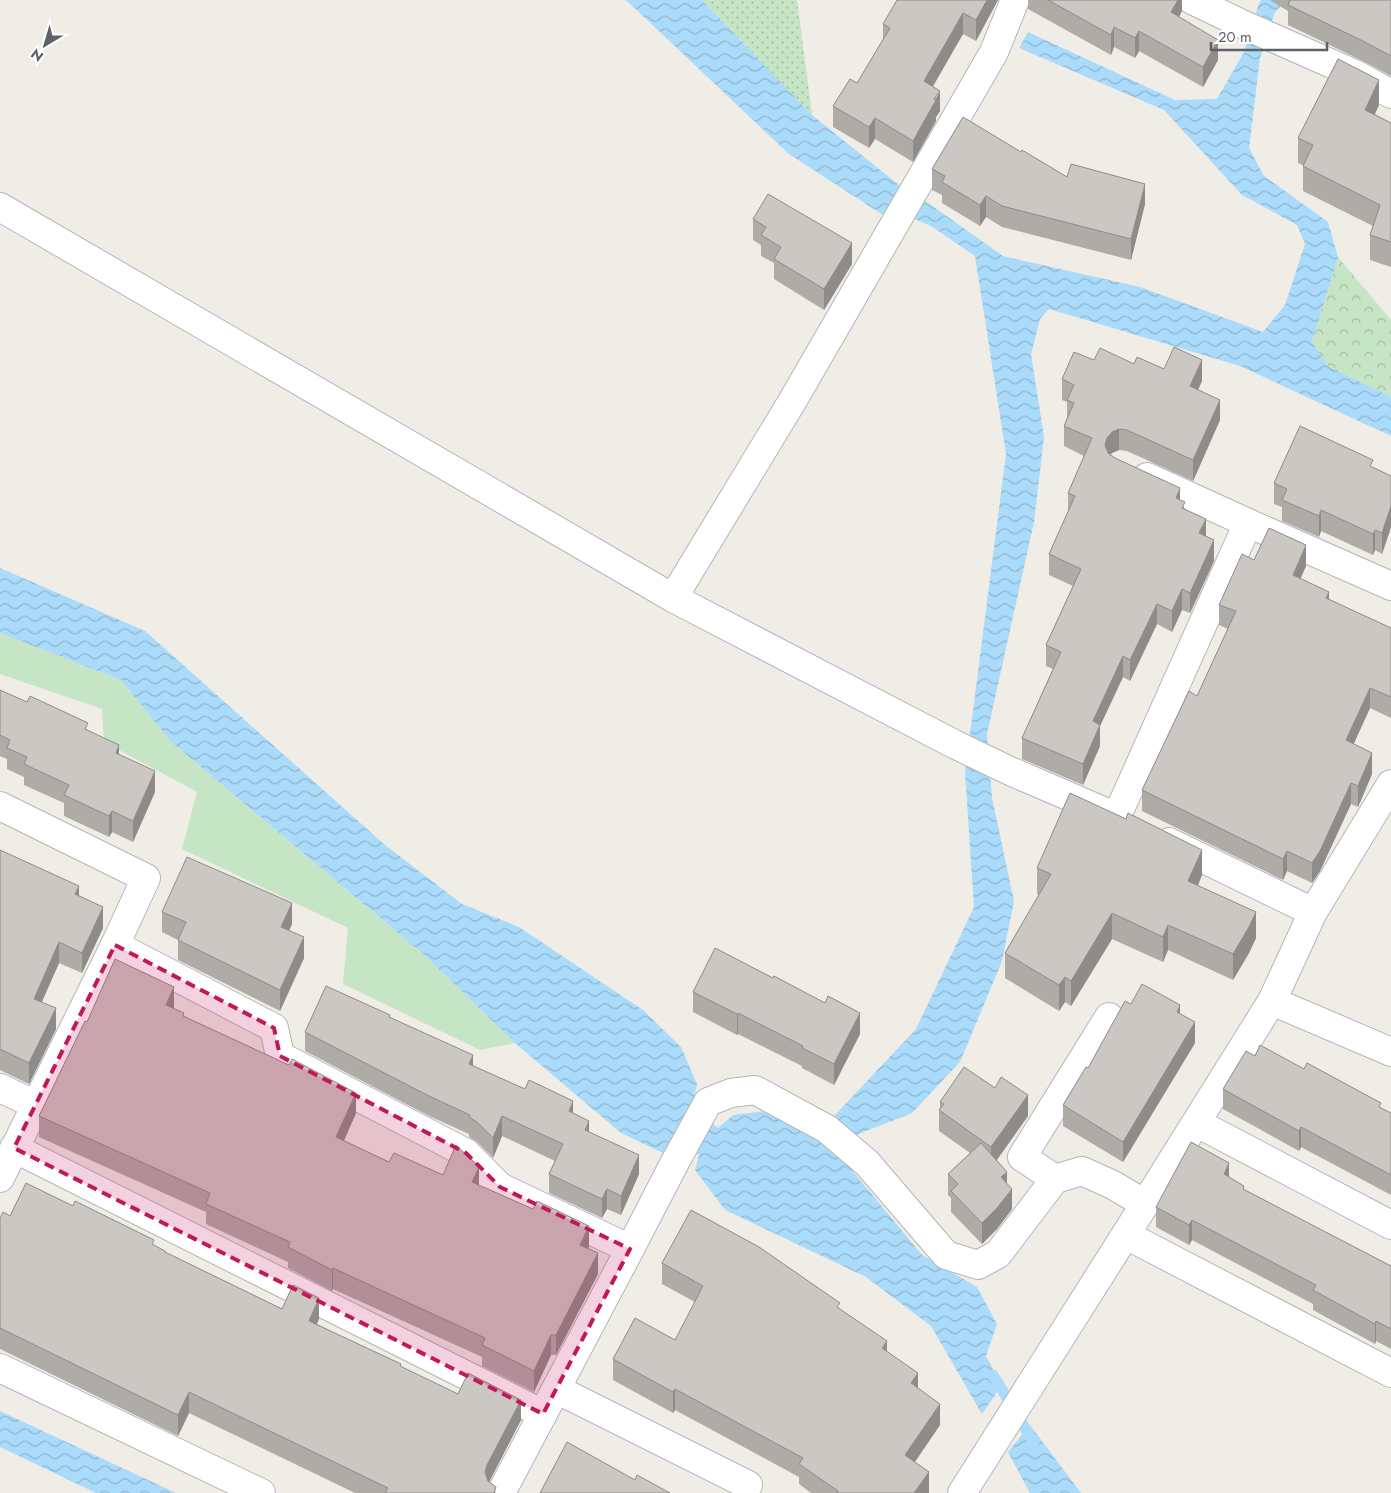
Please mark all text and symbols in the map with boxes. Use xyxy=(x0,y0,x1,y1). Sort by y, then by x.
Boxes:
north arrow xyxy=(20,20,70,70)
scale bar xyxy=(1211,20,1327,52)
text: 20 m xyxy=(1218,26,1252,48)
text: N xyxy=(26,44,48,67)

